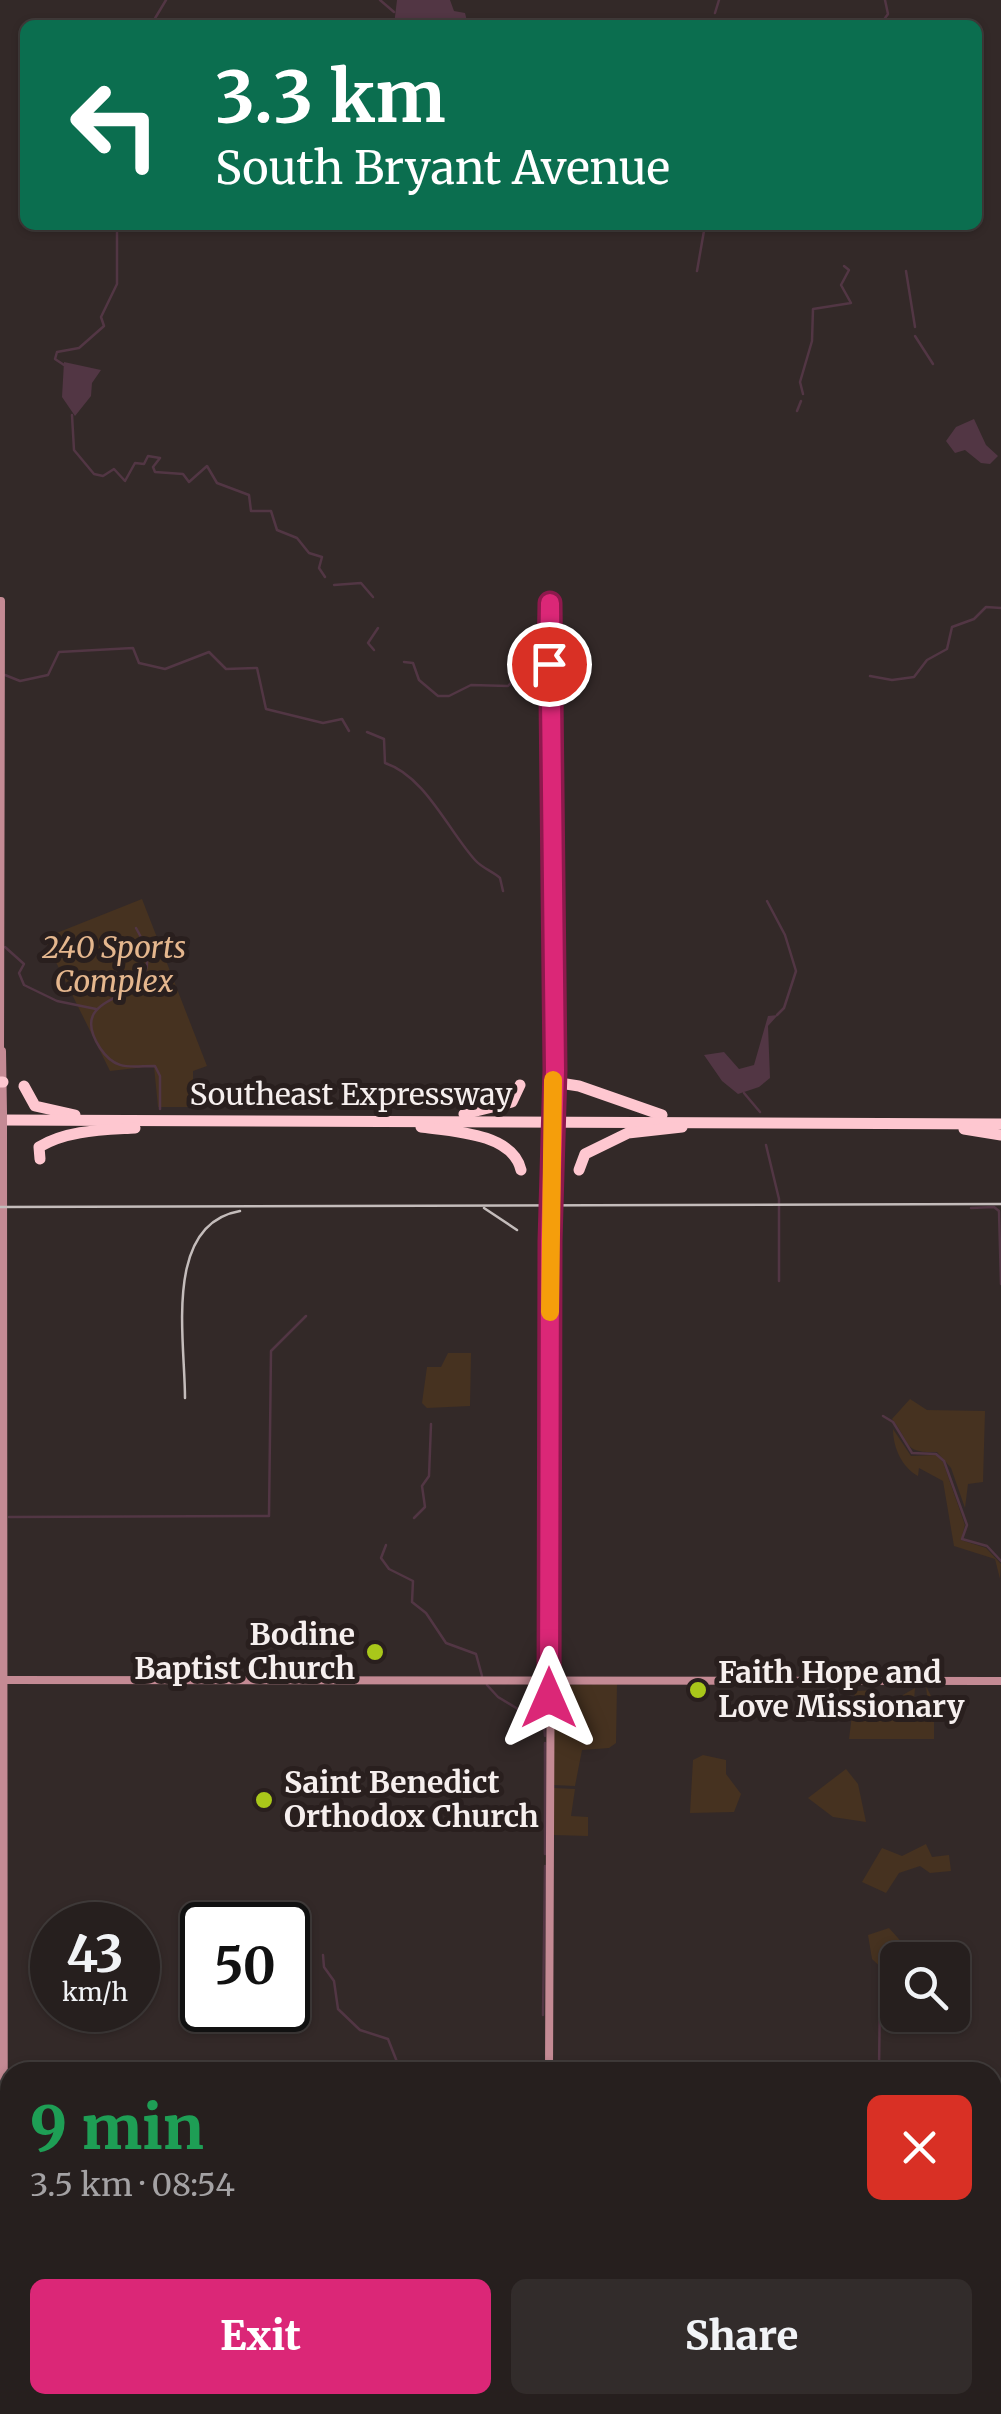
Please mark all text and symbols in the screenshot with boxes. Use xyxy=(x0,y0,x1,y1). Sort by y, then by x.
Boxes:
text: 3.3 km xyxy=(215,53,446,141)
icon: left xyxy=(50,60,180,190)
text: South Bryant Avenue xyxy=(215,140,670,196)
pin xyxy=(507,622,592,707)
icon: arrive xyxy=(522,637,577,692)
park label: 240 Sports Complex xyxy=(41,928,186,1000)
street label: Southeast Expressway xyxy=(190,1075,513,1113)
place label: Bodine Baptist Church xyxy=(134,1615,355,1687)
marker: Bodine Baptist Church xyxy=(364,1641,386,1663)
position arrow xyxy=(497,1646,601,1750)
place label: Faith Hope and Love Missionary xyxy=(718,1653,965,1725)
marker: Faith Hope and Love Missionary xyxy=(687,1679,709,1701)
place label: Saint Benedict Orthodox Church xyxy=(284,1763,539,1835)
marker: Saint Benedict Orthodox Church xyxy=(253,1789,275,1811)
speed limit sign: 50 xyxy=(180,1902,310,2032)
text: 43 xyxy=(66,1923,124,1986)
map controls xyxy=(880,1942,970,2032)
button: search xyxy=(880,1942,970,2032)
text: km/h xyxy=(62,1976,128,2008)
text: 9 min xyxy=(30,2090,204,2165)
button: close xyxy=(867,2095,972,2200)
text: 3.5 km · 08:54 xyxy=(30,2165,235,2205)
button: Exit xyxy=(30,2279,491,2394)
button: Share xyxy=(511,2279,972,2394)

